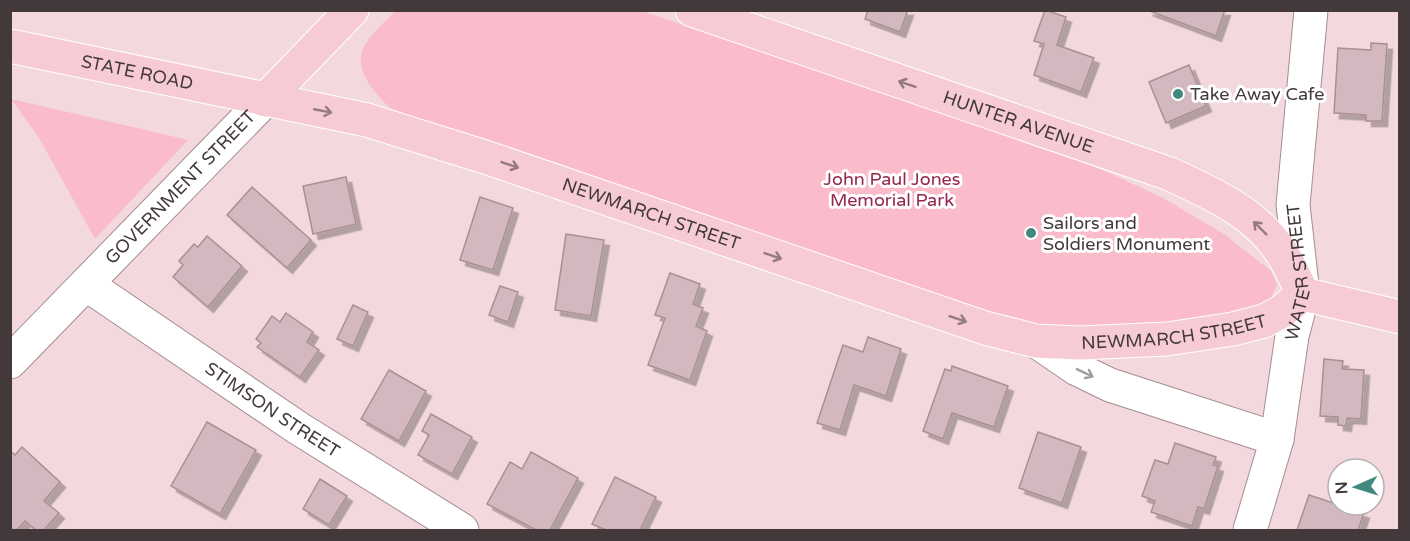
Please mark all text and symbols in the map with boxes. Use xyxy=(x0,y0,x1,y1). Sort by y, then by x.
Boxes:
street label: STATE ROAD xyxy=(79,50,195,95)
one-way arrow xyxy=(898,77,917,88)
place label: Take Away Cafe xyxy=(1190,83,1324,105)
street label: HUNTER AVENUE xyxy=(940,86,1097,158)
marker: Take Away Cafe xyxy=(1171,87,1185,101)
street label: GOVERNMENT STREET xyxy=(100,105,260,269)
one-way arrow xyxy=(312,106,332,117)
one-way arrow xyxy=(500,161,519,172)
park label: John Paul Jones Memorial Park xyxy=(824,168,960,211)
street label: NEWMARCH STREET xyxy=(559,173,743,255)
street label: WATER STREET xyxy=(1280,202,1315,343)
place label: Sailors and Soldiers Monument xyxy=(1043,212,1210,255)
one-way arrow xyxy=(1253,220,1267,235)
marker: Sailors and Soldiers Monument xyxy=(1024,226,1038,240)
one-way arrow xyxy=(764,251,783,262)
street label: NEWMARCH STREET xyxy=(1081,310,1269,354)
one-way arrow xyxy=(948,314,967,325)
street label: STIMSON STREET xyxy=(201,357,344,462)
one-way arrow xyxy=(1076,367,1094,379)
north arrow xyxy=(1326,457,1386,517)
text: N xyxy=(1332,481,1352,495)

